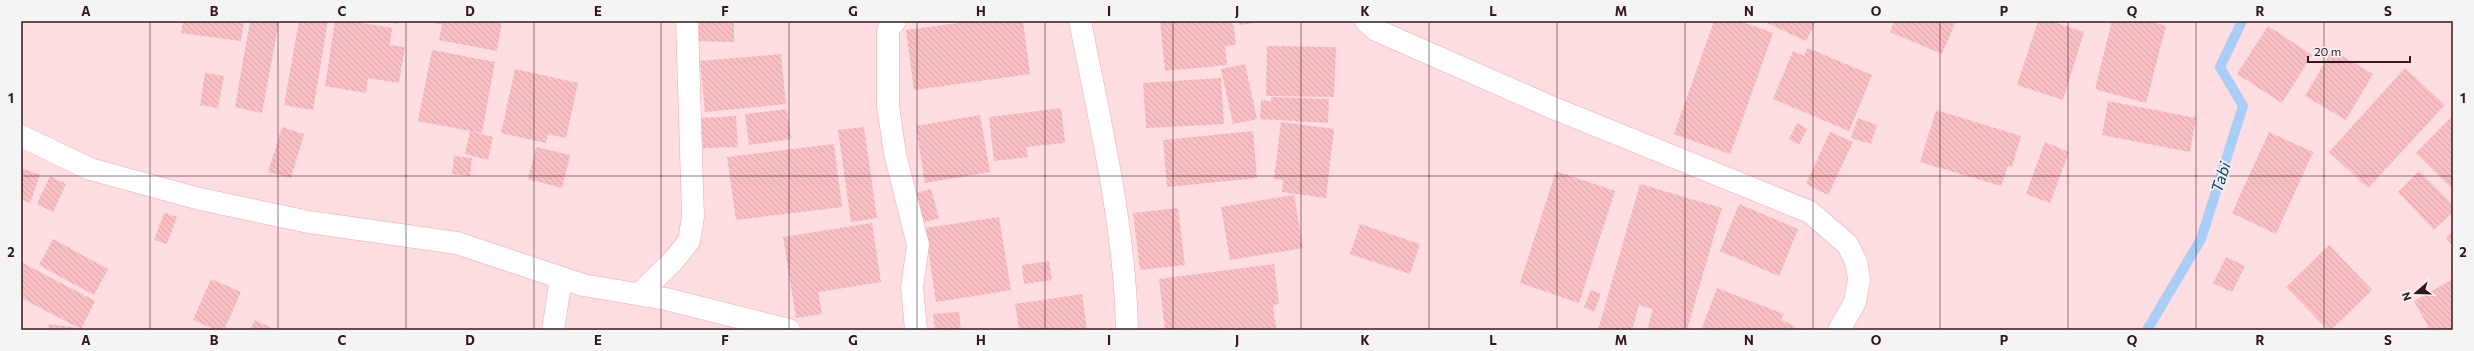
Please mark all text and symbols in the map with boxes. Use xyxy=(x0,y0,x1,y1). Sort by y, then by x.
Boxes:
text: A xyxy=(81,3,91,19)
text: B xyxy=(210,3,219,19)
text: C xyxy=(338,3,347,19)
text: D xyxy=(465,3,475,19)
text: E xyxy=(594,3,602,19)
text: F xyxy=(721,3,729,19)
text: G xyxy=(848,3,858,19)
text: H xyxy=(976,3,986,19)
text: I xyxy=(1107,3,1111,19)
text: J xyxy=(1235,3,1239,19)
text: K xyxy=(1360,3,1370,19)
text: L xyxy=(1489,3,1497,19)
text: M xyxy=(1615,3,1627,19)
text: N xyxy=(1744,3,1754,19)
text: O xyxy=(1871,3,1882,19)
text: P xyxy=(2000,3,2009,19)
text: Q xyxy=(2127,3,2138,19)
text: R xyxy=(2256,3,2265,19)
text: S xyxy=(2384,3,2392,19)
scale bar xyxy=(2308,38,2410,64)
text: 20 m xyxy=(2314,44,2341,58)
text: 1 xyxy=(8,90,14,106)
text: 1 xyxy=(2460,90,2466,106)
water label: Tabi xyxy=(2206,159,2234,195)
text: 2 xyxy=(7,244,15,260)
text: 2 xyxy=(2459,244,2467,260)
north arrow xyxy=(2396,273,2436,313)
text: N xyxy=(2399,290,2414,303)
text: A xyxy=(81,332,91,348)
text: B xyxy=(210,332,219,348)
text: C xyxy=(338,332,347,348)
text: D xyxy=(465,332,475,348)
text: E xyxy=(594,332,602,348)
text: F xyxy=(721,332,729,348)
text: G xyxy=(848,332,858,348)
text: H xyxy=(976,332,986,348)
text: I xyxy=(1107,332,1111,348)
text: J xyxy=(1235,332,1239,348)
text: K xyxy=(1360,332,1370,348)
text: L xyxy=(1489,332,1497,348)
text: M xyxy=(1615,332,1627,348)
text: N xyxy=(1744,332,1754,348)
text: O xyxy=(1871,332,1882,348)
text: P xyxy=(2000,332,2009,348)
text: Q xyxy=(2127,332,2138,348)
text: R xyxy=(2256,332,2265,348)
text: S xyxy=(2384,332,2392,348)

